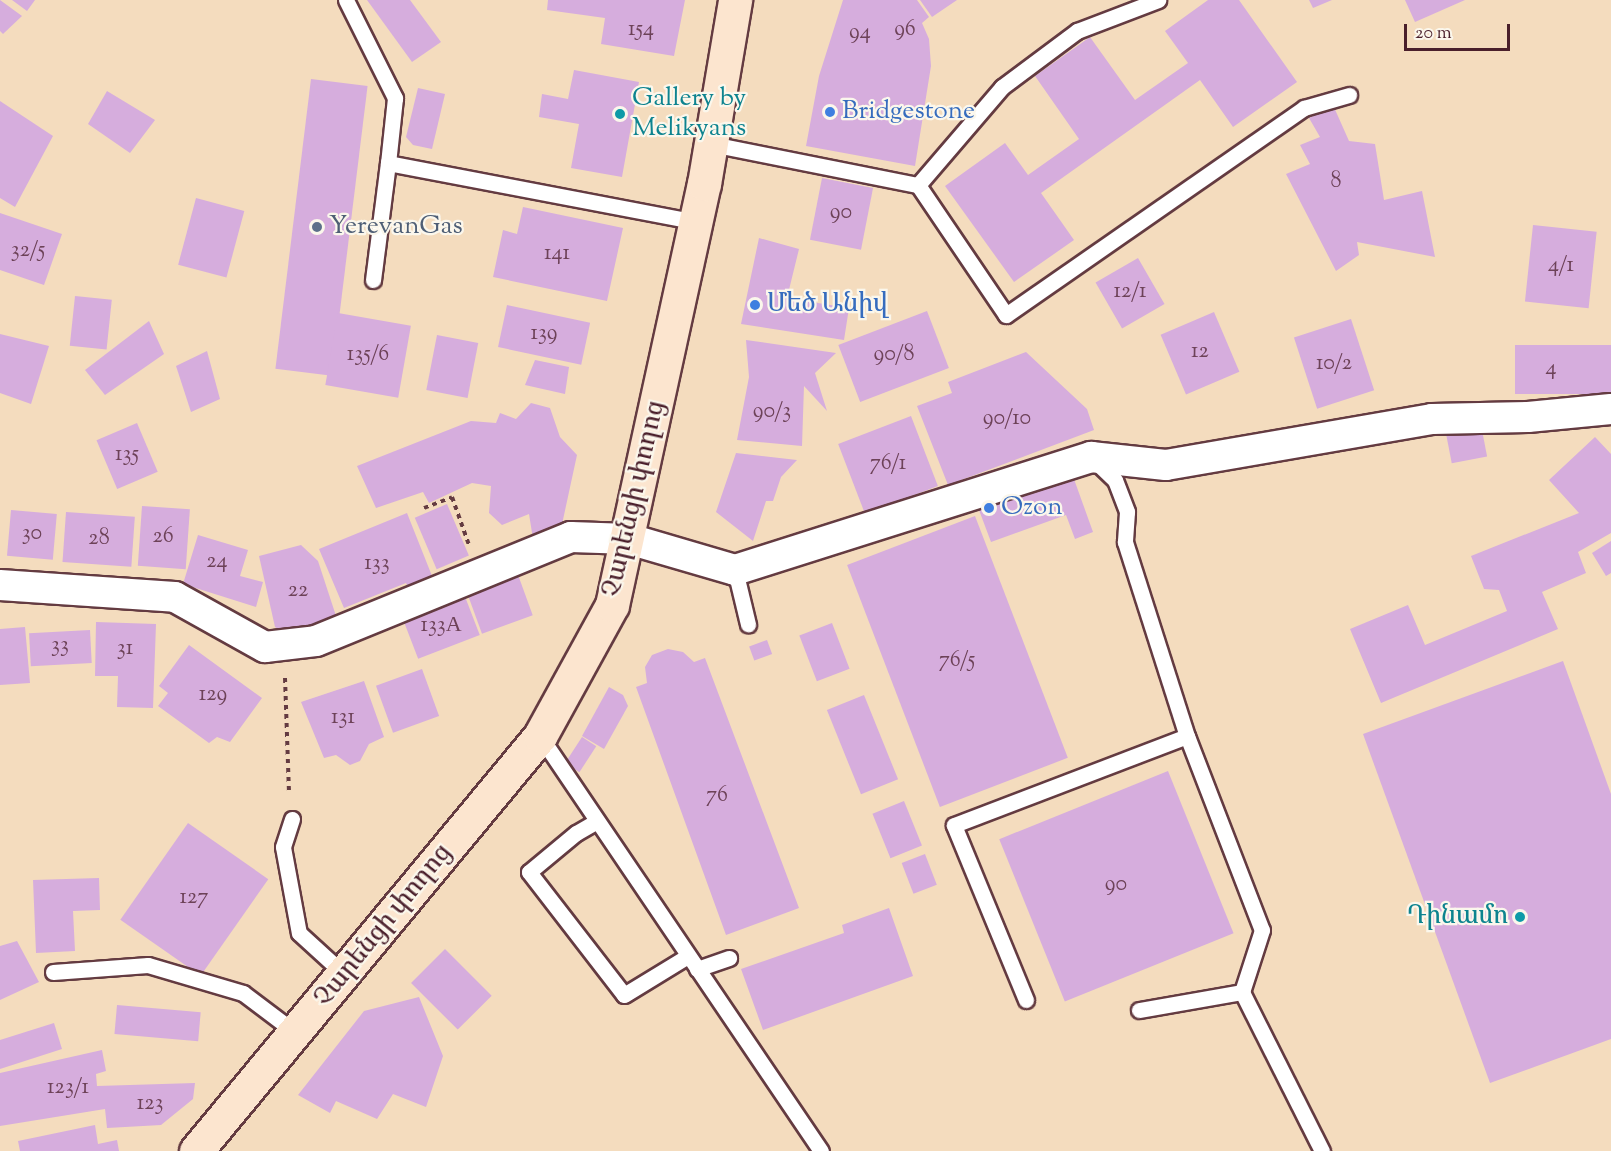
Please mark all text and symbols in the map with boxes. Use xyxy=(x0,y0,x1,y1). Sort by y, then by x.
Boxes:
scale bar xyxy=(1407,12,1514,50)
house number: 154 xyxy=(628,18,654,44)
house number: 96 xyxy=(894,18,916,44)
house number: 94 xyxy=(849,21,871,47)
text: 20 m xyxy=(1415,21,1452,47)
place label: Gallery by Melikyans xyxy=(632,83,746,144)
place label: Bridgestone xyxy=(842,96,975,128)
marker: Bridgestone xyxy=(823,105,837,119)
marker: Gallery by Melikyans xyxy=(613,107,627,121)
house number: 8 xyxy=(1331,170,1341,196)
house number: 90 xyxy=(830,201,852,227)
place label: YerevanGas xyxy=(329,211,463,243)
marker: YerevanGas xyxy=(310,220,324,234)
house number: 32/5 xyxy=(11,239,45,265)
house number: 141 xyxy=(544,242,570,268)
house number: 4/1 xyxy=(1548,254,1574,280)
house number: 12/1 xyxy=(1114,280,1146,306)
place label: Մեծ Անիվ xyxy=(767,289,888,321)
marker: Մեծ Անիվ xyxy=(748,298,762,312)
house number: 139 xyxy=(531,322,557,348)
house number: 12 xyxy=(1191,340,1209,366)
house number: 135/6 xyxy=(347,343,389,369)
house number: 90/8 xyxy=(874,343,914,369)
house number: 10/2 xyxy=(1316,352,1352,378)
house number: 4 xyxy=(1545,357,1557,383)
street label: Չարենցի փողոց xyxy=(597,398,673,600)
house number: 90/3 xyxy=(753,400,791,426)
house number: 90/10 xyxy=(983,407,1031,433)
house number: 135 xyxy=(115,443,139,469)
house number: 76/1 xyxy=(870,452,906,478)
place label: Ozon xyxy=(1001,492,1063,524)
marker: Ozon xyxy=(982,501,996,515)
house number: 30 xyxy=(22,522,42,548)
house number: 26 xyxy=(152,525,174,551)
house number: 28 xyxy=(88,527,110,553)
house number: 24 xyxy=(206,550,228,576)
house number: 133 xyxy=(364,552,390,578)
house number: 22 xyxy=(288,579,308,605)
house number: 133А xyxy=(420,614,462,640)
house number: 33 xyxy=(51,634,69,660)
house number: 31 xyxy=(117,637,133,663)
house number: 76/5 xyxy=(939,649,975,675)
house number: 129 xyxy=(199,683,227,709)
house number: 131 xyxy=(331,706,355,732)
house number: 76 xyxy=(706,784,728,810)
street label: Չարենցի փողոց xyxy=(309,838,459,1014)
house number: 90 xyxy=(1105,873,1127,899)
house number: 127 xyxy=(180,886,208,912)
place label: Դինամո xyxy=(1407,901,1508,933)
marker: Դինամո xyxy=(1513,910,1527,924)
house number: 123/1 xyxy=(47,1076,89,1102)
house number: 123 xyxy=(137,1092,163,1118)

